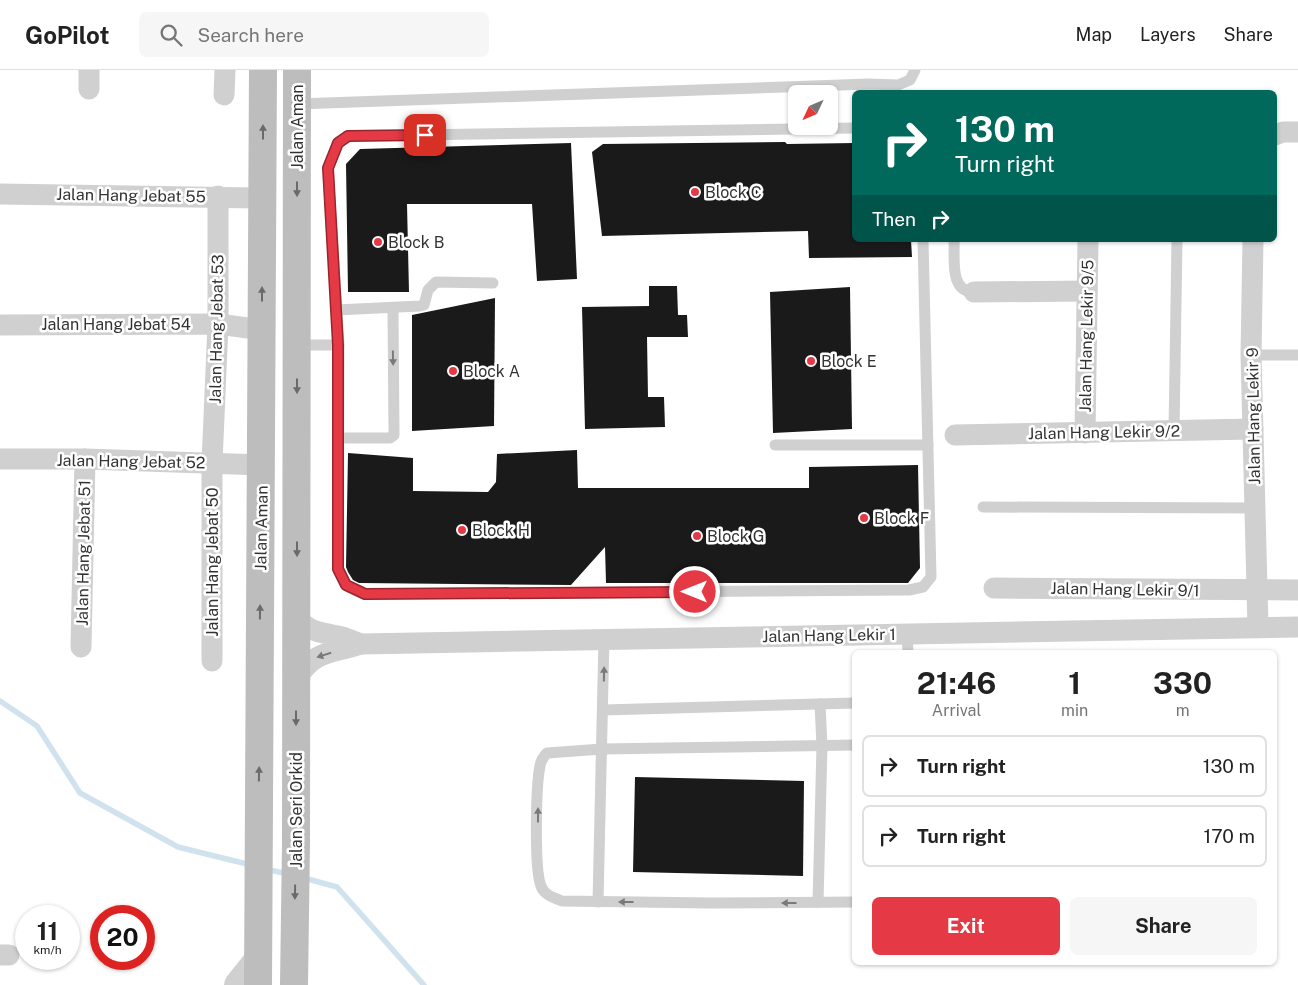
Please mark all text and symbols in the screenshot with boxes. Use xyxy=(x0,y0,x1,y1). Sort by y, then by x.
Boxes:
search box xyxy=(139,12,489,57)
text: GoPilot xyxy=(25,21,109,49)
icon: search xyxy=(157,21,185,49)
text: Search here xyxy=(197,24,304,46)
text: Map xyxy=(1076,24,1112,45)
text: Layers xyxy=(1140,24,1196,45)
text: Share xyxy=(1224,24,1273,45)
street label: Jalan Aman xyxy=(288,84,307,170)
north arrow xyxy=(788,85,838,135)
map controls xyxy=(788,85,838,135)
text: 130 m xyxy=(955,109,1055,150)
icon: right xyxy=(872,110,937,175)
pin xyxy=(404,114,446,156)
icon: arrive xyxy=(411,121,439,149)
one-way arrow xyxy=(259,123,267,139)
text: Turn right xyxy=(955,151,1055,177)
one-way arrow xyxy=(293,181,301,197)
place label: Block C xyxy=(705,183,762,202)
street label: Jalan Hang Jebat 55 xyxy=(56,185,206,206)
marker: Block C xyxy=(689,186,701,198)
icon: right xyxy=(926,205,954,233)
text: Then xyxy=(872,208,916,230)
place label: Block B xyxy=(388,233,444,252)
marker: Block B xyxy=(372,236,384,248)
street label: Jalan Hang Jebat 53 xyxy=(206,254,227,404)
street label: Jalan Hang Lekir 9/5 xyxy=(1076,259,1097,413)
one-way arrow xyxy=(258,286,266,302)
street label: Jalan Hang Jebat 54 xyxy=(41,315,191,334)
street label: Jalan Hang Lekir 9 xyxy=(1243,347,1264,485)
one-way arrow xyxy=(389,350,397,366)
place label: Block E xyxy=(821,352,877,371)
marker: Block E xyxy=(805,355,817,367)
place label: Block A xyxy=(463,362,520,381)
marker: Block A xyxy=(447,365,459,377)
one-way arrow xyxy=(293,378,301,394)
street label: Jalan Hang Lekir 9/2 xyxy=(1028,422,1180,443)
street label: Jalan Hang Jebat 52 xyxy=(56,451,206,472)
street label: Jalan Hang Jebat 51 xyxy=(73,480,94,626)
street label: Jalan Aman xyxy=(251,485,272,571)
street label: Jalan Hang Jebat 50 xyxy=(203,487,222,637)
place label: Block F xyxy=(874,509,929,528)
marker: Block F xyxy=(858,512,870,524)
place label: Block H xyxy=(472,521,530,540)
marker: Block H xyxy=(456,524,468,536)
place label: Block G xyxy=(707,527,764,546)
marker: Block G xyxy=(691,530,703,542)
one-way arrow xyxy=(293,541,301,557)
position arrow xyxy=(668,565,720,617)
street label: Jalan Hang Lekir 9/1 xyxy=(1050,579,1200,600)
one-way arrow xyxy=(256,603,264,619)
street label: Jalan Hang Lekir 1 xyxy=(762,625,896,646)
one-way arrow xyxy=(316,651,331,659)
text: 21:46 xyxy=(917,665,996,701)
text: 1 xyxy=(1068,665,1081,701)
text: 330 xyxy=(1153,665,1212,701)
one-way arrow xyxy=(600,666,608,682)
text: Arrival xyxy=(932,701,981,720)
text: min xyxy=(1061,701,1088,720)
text: m xyxy=(1176,701,1190,720)
one-way arrow xyxy=(292,710,300,726)
street label: Jalan Seri Orkid xyxy=(287,752,306,868)
icon: right xyxy=(874,752,902,780)
text: Turn right xyxy=(917,755,1006,777)
text: 130 m xyxy=(1203,755,1255,777)
one-way arrow xyxy=(255,766,263,782)
one-way arrow xyxy=(534,807,542,823)
icon: right xyxy=(874,822,902,850)
text: Turn right xyxy=(917,825,1006,847)
text: 170 m xyxy=(1204,825,1255,847)
one-way arrow xyxy=(291,884,299,900)
button: Exit xyxy=(872,897,1060,955)
button: Share xyxy=(1070,897,1257,955)
one-way arrow xyxy=(618,898,634,906)
one-way arrow xyxy=(781,899,797,907)
speed limit sign: 20 xyxy=(90,905,155,970)
text: 11 xyxy=(37,916,58,946)
text: km/h xyxy=(33,943,62,957)

